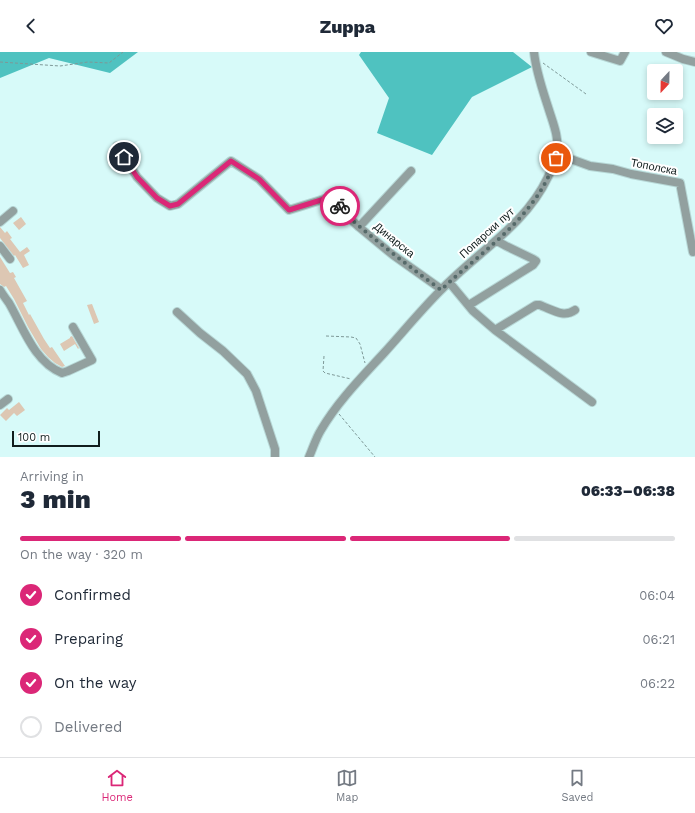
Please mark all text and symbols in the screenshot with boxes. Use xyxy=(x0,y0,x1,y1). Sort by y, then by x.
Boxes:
icon: back xyxy=(20,15,42,37)
icon: heart xyxy=(653,15,675,37)
text: Zuppa xyxy=(320,16,375,37)
north arrow xyxy=(647,64,683,100)
map controls xyxy=(647,64,683,144)
button: layers xyxy=(647,108,683,144)
pin xyxy=(107,140,141,174)
pin xyxy=(539,141,573,175)
icon: home xyxy=(113,146,135,168)
icon: bag xyxy=(545,147,567,169)
street label: Тополска xyxy=(630,156,679,178)
courier xyxy=(320,186,360,226)
icon: bike xyxy=(329,195,351,217)
street label: Попарски пут xyxy=(457,205,517,261)
street label: Динарска xyxy=(371,220,418,261)
scale bar xyxy=(12,429,100,448)
text: 100 m xyxy=(18,431,50,444)
text: Arriving in xyxy=(20,469,84,484)
text: 06:33–06:38 xyxy=(581,482,675,500)
text: 3 min xyxy=(20,484,91,514)
text: On the way · 320 m xyxy=(20,547,143,562)
icon: check xyxy=(20,584,42,606)
text: Confirmed xyxy=(54,586,131,604)
text: 06:04 xyxy=(639,588,675,603)
icon: check xyxy=(20,628,42,650)
text: Preparing xyxy=(54,630,123,648)
text: 06:21 xyxy=(643,632,675,647)
icon: check xyxy=(20,672,42,694)
text: On the way xyxy=(54,674,136,692)
text: 06:22 xyxy=(640,676,675,691)
text: Delivered xyxy=(54,718,122,736)
tab: Home xyxy=(102,767,133,804)
tab: Map xyxy=(336,767,358,804)
tab: Saved xyxy=(561,767,593,804)

